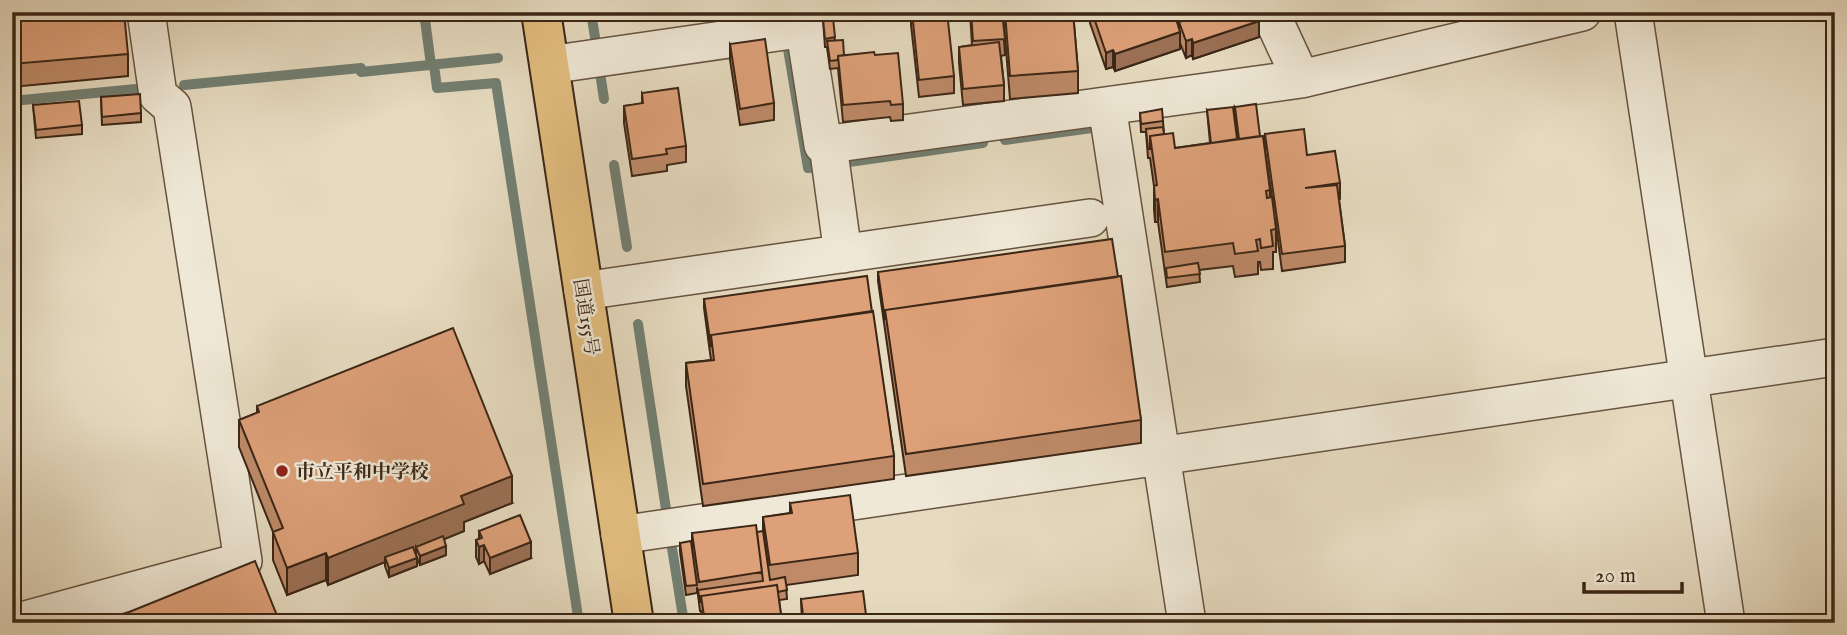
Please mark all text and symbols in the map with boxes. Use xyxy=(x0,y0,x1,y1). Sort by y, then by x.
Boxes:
street label: 国道155号 xyxy=(567,277,603,358)
place label: 市立平和中学校 xyxy=(296,461,429,485)
marker: 市立平和中学校 xyxy=(274,463,290,479)
scale bar xyxy=(1584,551,1682,595)
text: 20 m xyxy=(1595,563,1636,590)

